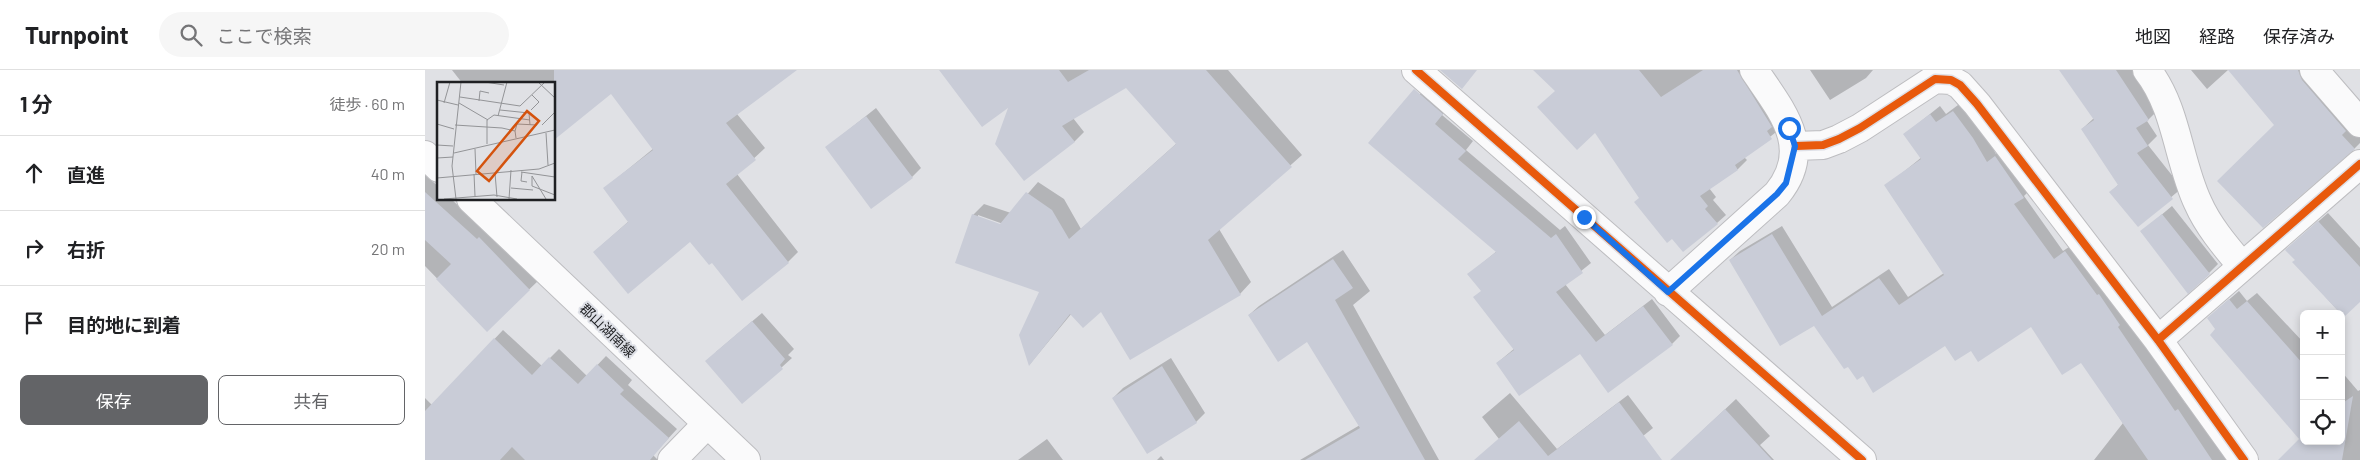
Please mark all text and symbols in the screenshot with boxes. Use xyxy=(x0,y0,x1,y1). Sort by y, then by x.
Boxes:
search box xyxy=(159,12,509,57)
text: Turnpoint xyxy=(25,20,129,49)
icon: search xyxy=(177,21,205,49)
text: ここで検索 xyxy=(217,24,312,47)
text: 地図 xyxy=(2135,25,2171,47)
text: 経路 xyxy=(2199,25,2235,47)
text: 保存済み xyxy=(2263,25,2335,47)
inset map xyxy=(437,82,555,200)
text: 1 分 xyxy=(20,91,53,116)
text: 徒歩 · 60 m xyxy=(330,94,405,113)
route start xyxy=(1778,117,1801,140)
icon: ahead xyxy=(20,159,48,187)
text: 直進 xyxy=(67,163,105,186)
text: 40 m xyxy=(371,164,405,183)
route end xyxy=(1573,206,1596,229)
icon: right xyxy=(20,234,48,262)
text: 右折 xyxy=(67,238,105,261)
text: 20 m xyxy=(371,239,405,258)
street label: 郡山湖南線 xyxy=(577,300,639,360)
icon: arrive xyxy=(20,309,48,337)
map controls xyxy=(2300,310,2345,445)
button: + xyxy=(2300,310,2345,355)
text: 目的地に到着 xyxy=(67,313,181,336)
button: − xyxy=(2300,355,2345,400)
button: 保存 xyxy=(20,375,208,425)
button: 共有 xyxy=(218,375,405,425)
button: locate xyxy=(2300,400,2345,445)

